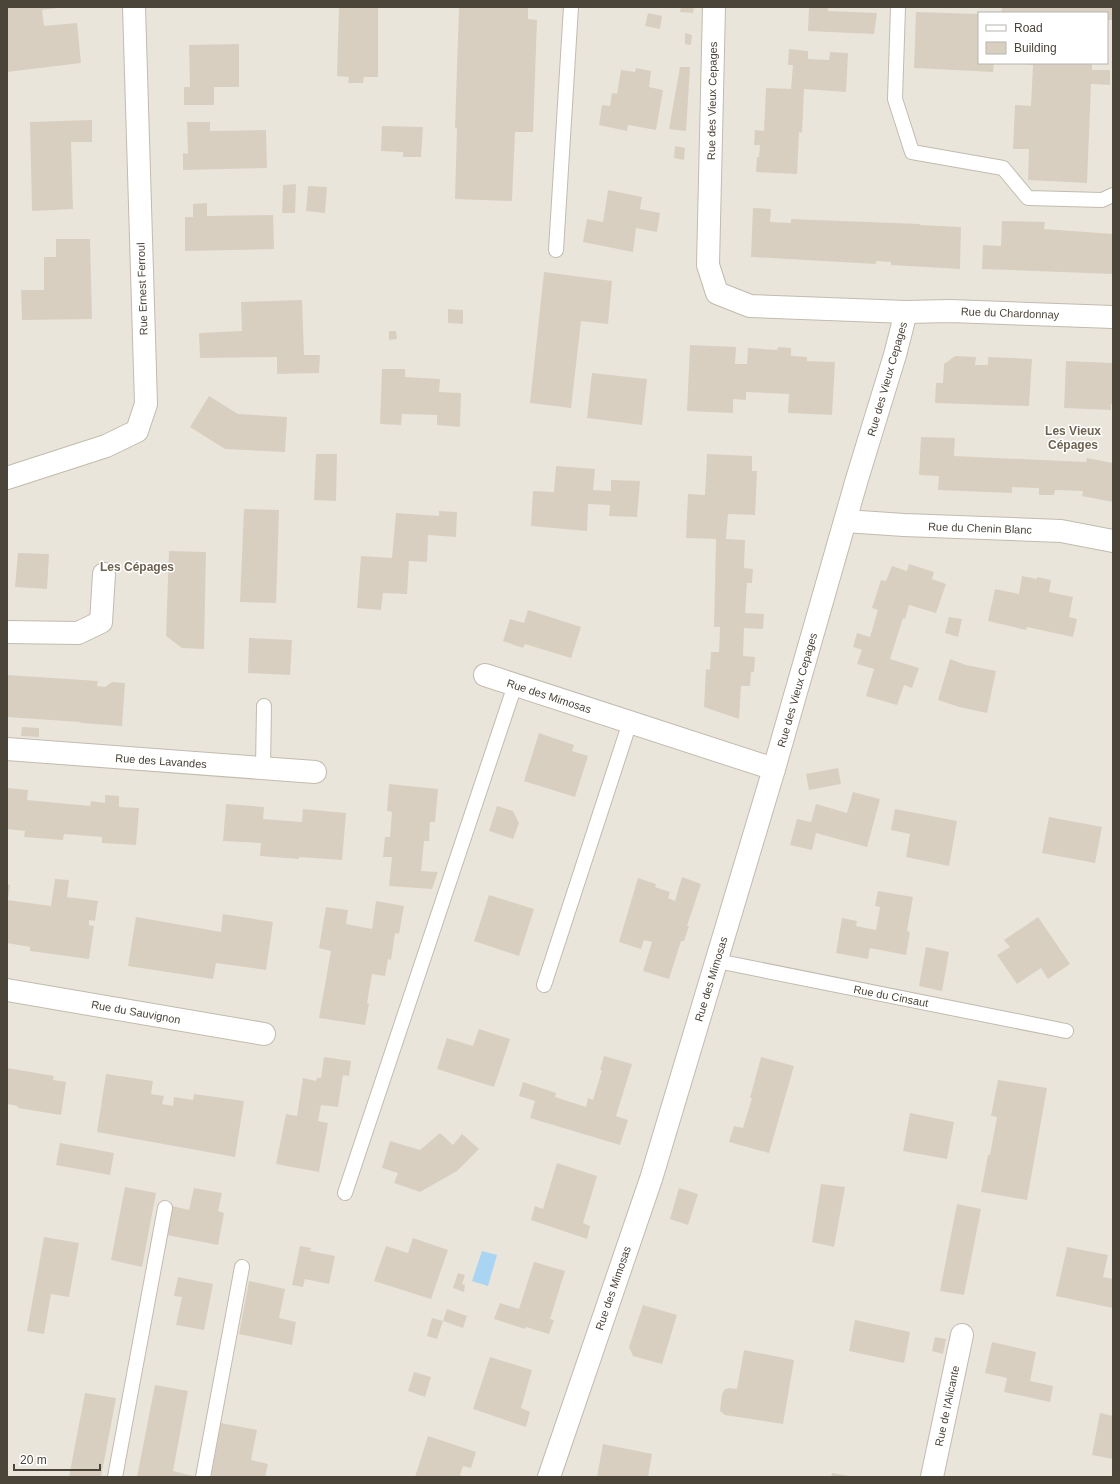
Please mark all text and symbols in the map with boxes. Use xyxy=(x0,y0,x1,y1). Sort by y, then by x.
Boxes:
legend xyxy=(978,12,1108,64)
text: Road xyxy=(1014,21,1043,35)
street label: Rue des Vieux Cepages xyxy=(705,41,719,160)
text: Building xyxy=(1014,41,1057,55)
street label: Rue Ernest Ferroul xyxy=(134,242,150,336)
street label: Rue du Chardonnay xyxy=(961,305,1060,321)
street label: Rue des Vieux Cepages xyxy=(865,320,909,438)
district label: Les Vieux Cépages xyxy=(1045,424,1101,452)
street label: Rue du Chenin Blanc xyxy=(928,520,1033,536)
district label: Les Cépages xyxy=(100,560,174,574)
street label: Rue des Vieux Cepages xyxy=(775,631,819,749)
street label: Rue des Mimosas xyxy=(505,677,593,715)
street label: Rue des Lavandes xyxy=(115,752,208,770)
street label: Rue des Mimosas xyxy=(692,935,730,1023)
street label: Rue du Cinsaut xyxy=(853,983,929,1009)
street label: Rue du Sauvignon xyxy=(90,998,182,1026)
street label: Rue des Mimosas xyxy=(593,1244,633,1332)
street label: Rue de l'Alicante xyxy=(933,1365,961,1447)
scale bar xyxy=(14,1446,100,1472)
text: 20 m xyxy=(20,1453,47,1467)

